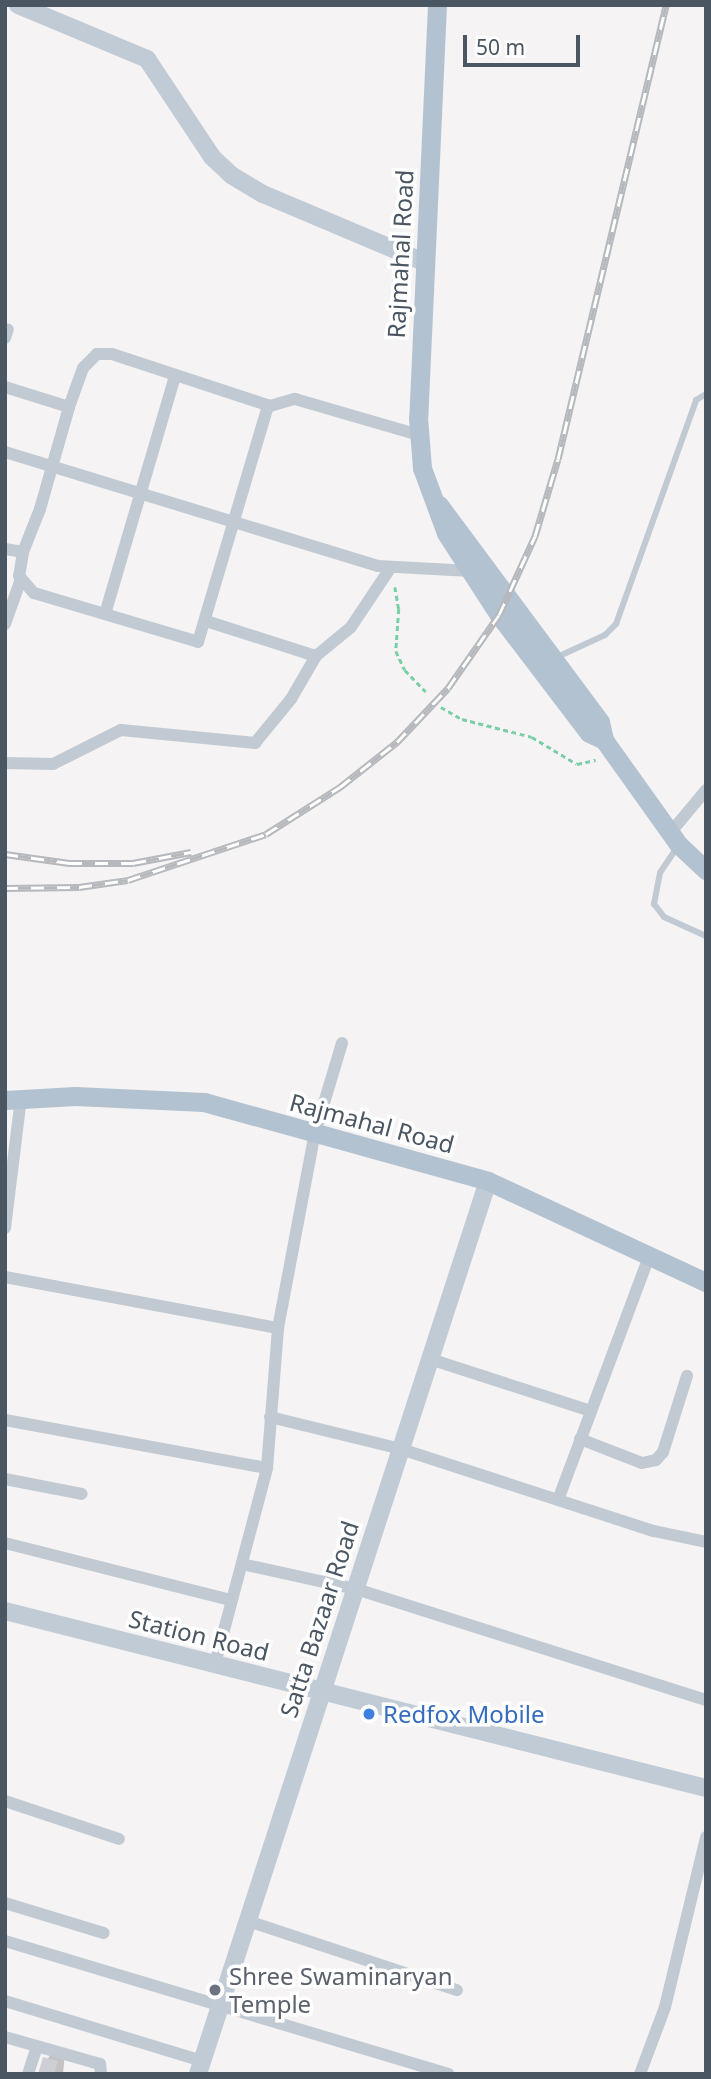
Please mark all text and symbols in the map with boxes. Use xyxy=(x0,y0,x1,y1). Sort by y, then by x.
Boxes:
scale bar xyxy=(466,21,583,65)
text: 50 m xyxy=(476,33,525,61)
street label: Rajmahal Road xyxy=(381,169,419,339)
street label: Rajmahal Road xyxy=(287,1087,457,1159)
street label: Satta Bazaar Road xyxy=(274,1517,364,1721)
street label: Station Road xyxy=(126,1604,272,1666)
place label: Redfox Mobile xyxy=(383,1700,544,1728)
marker: Redfox Mobile xyxy=(361,1706,377,1722)
place label: Shree Swaminaryan Temple xyxy=(229,1962,453,2018)
marker: Shree Swaminaryan Temple xyxy=(207,1982,223,1998)

